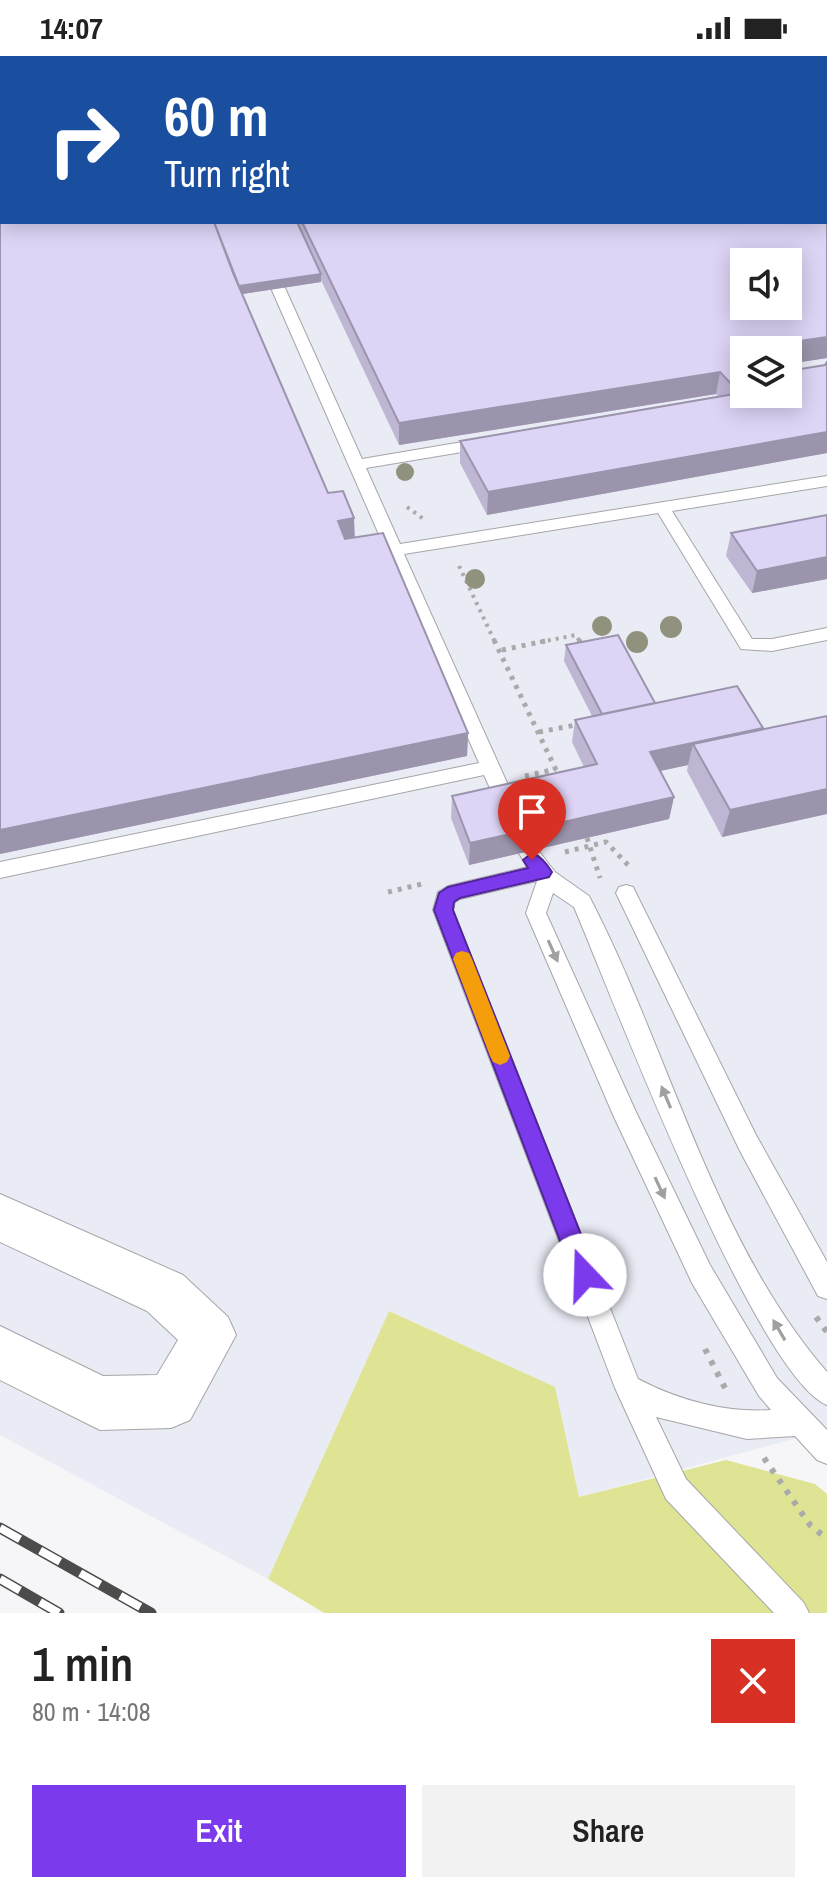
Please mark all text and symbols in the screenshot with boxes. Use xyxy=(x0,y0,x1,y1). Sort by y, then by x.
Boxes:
text: 14:07 xyxy=(40,8,103,48)
text: 60 m xyxy=(164,78,269,153)
icon: right xyxy=(32,88,136,192)
text: Turn right xyxy=(164,150,289,198)
map controls xyxy=(730,248,802,408)
button: sound xyxy=(730,248,802,320)
button: layers xyxy=(730,336,802,408)
pin xyxy=(498,778,566,860)
icon: arrive xyxy=(510,790,554,834)
one-way arrow xyxy=(547,939,560,963)
one-way arrow xyxy=(660,1085,673,1109)
one-way arrow xyxy=(653,1176,667,1200)
position arrow xyxy=(543,1233,627,1317)
one-way arrow xyxy=(772,1319,786,1342)
text: 1 min xyxy=(32,1631,133,1696)
button: close xyxy=(711,1639,795,1723)
text: 80 m · 14:08 xyxy=(32,1694,151,1729)
button: Exit xyxy=(32,1785,406,1877)
button: Share xyxy=(422,1785,795,1877)

